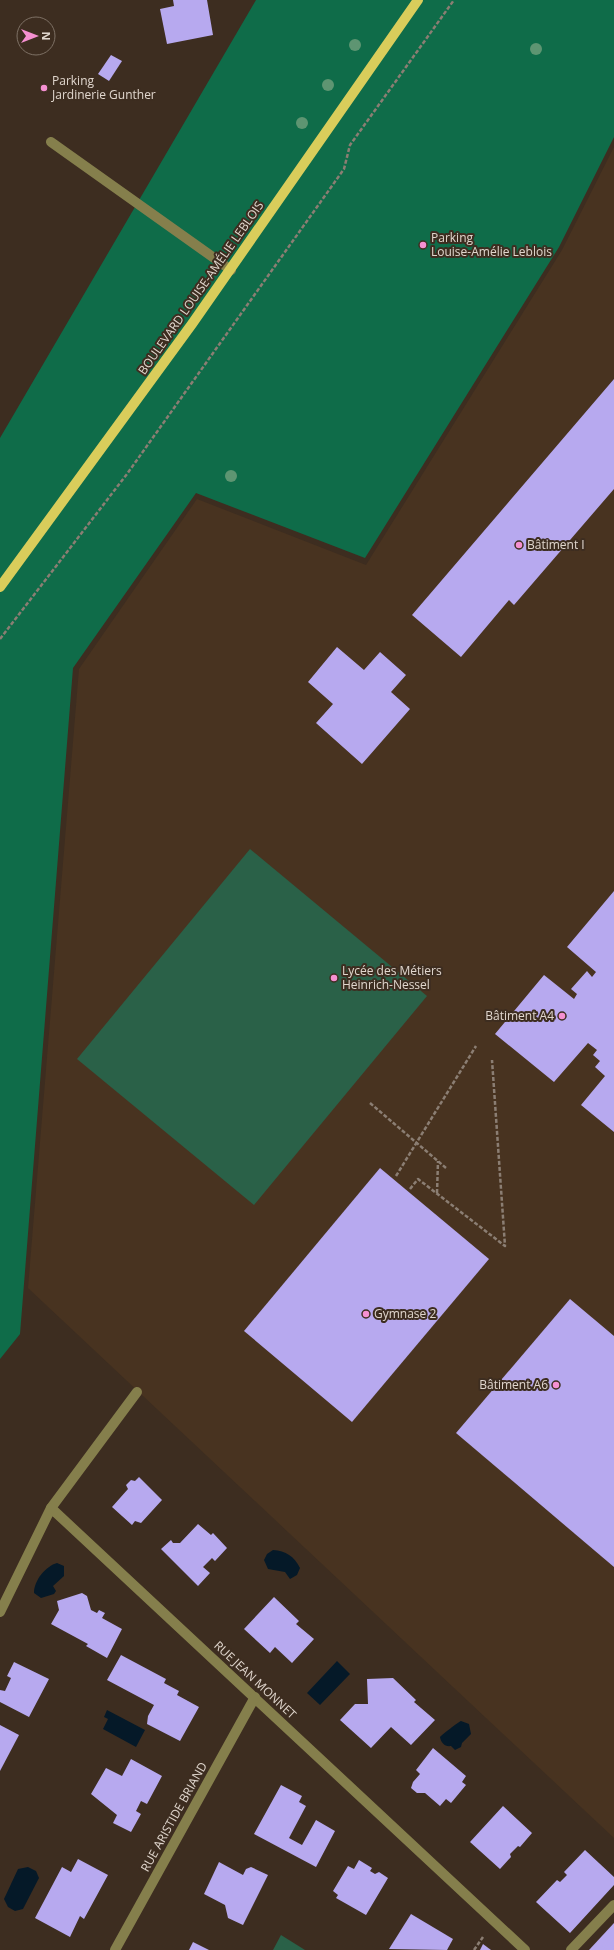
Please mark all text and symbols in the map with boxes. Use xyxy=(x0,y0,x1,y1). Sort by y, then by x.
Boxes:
north arrow xyxy=(16,16,56,56)
text: N xyxy=(39,32,54,40)
place label: Parking Jardinerie Gunther xyxy=(51,72,156,103)
marker: Parking Jardinerie Gunther xyxy=(39,83,49,93)
street label: BOULEVARD LOUISE-AMÉLIE LEBLOIS xyxy=(134,198,267,378)
place label: Parking Louise-Amélie Leblois xyxy=(431,229,552,260)
marker: Parking Louise-Amélie Leblois xyxy=(418,240,428,250)
place label: Bâtiment I xyxy=(527,536,585,553)
marker: Bâtiment I xyxy=(514,540,524,550)
place label: Lycée des Métiers Heinrich-Nessel xyxy=(342,962,442,993)
marker: Lycée des Métiers Heinrich-Nessel xyxy=(329,973,339,983)
place label: Bâtiment A4 xyxy=(485,1007,554,1024)
marker: Bâtiment A4 xyxy=(557,1011,567,1021)
place label: Gymnase 2 xyxy=(374,1305,436,1322)
marker: Gymnase 2 xyxy=(361,1309,371,1319)
place label: Bâtiment A6 xyxy=(479,1376,548,1393)
marker: Bâtiment A6 xyxy=(551,1380,561,1390)
street label: RUE JEAN MONNET xyxy=(210,1637,301,1723)
street label: RUE ARISTIDE BRIAND xyxy=(136,1759,211,1875)

